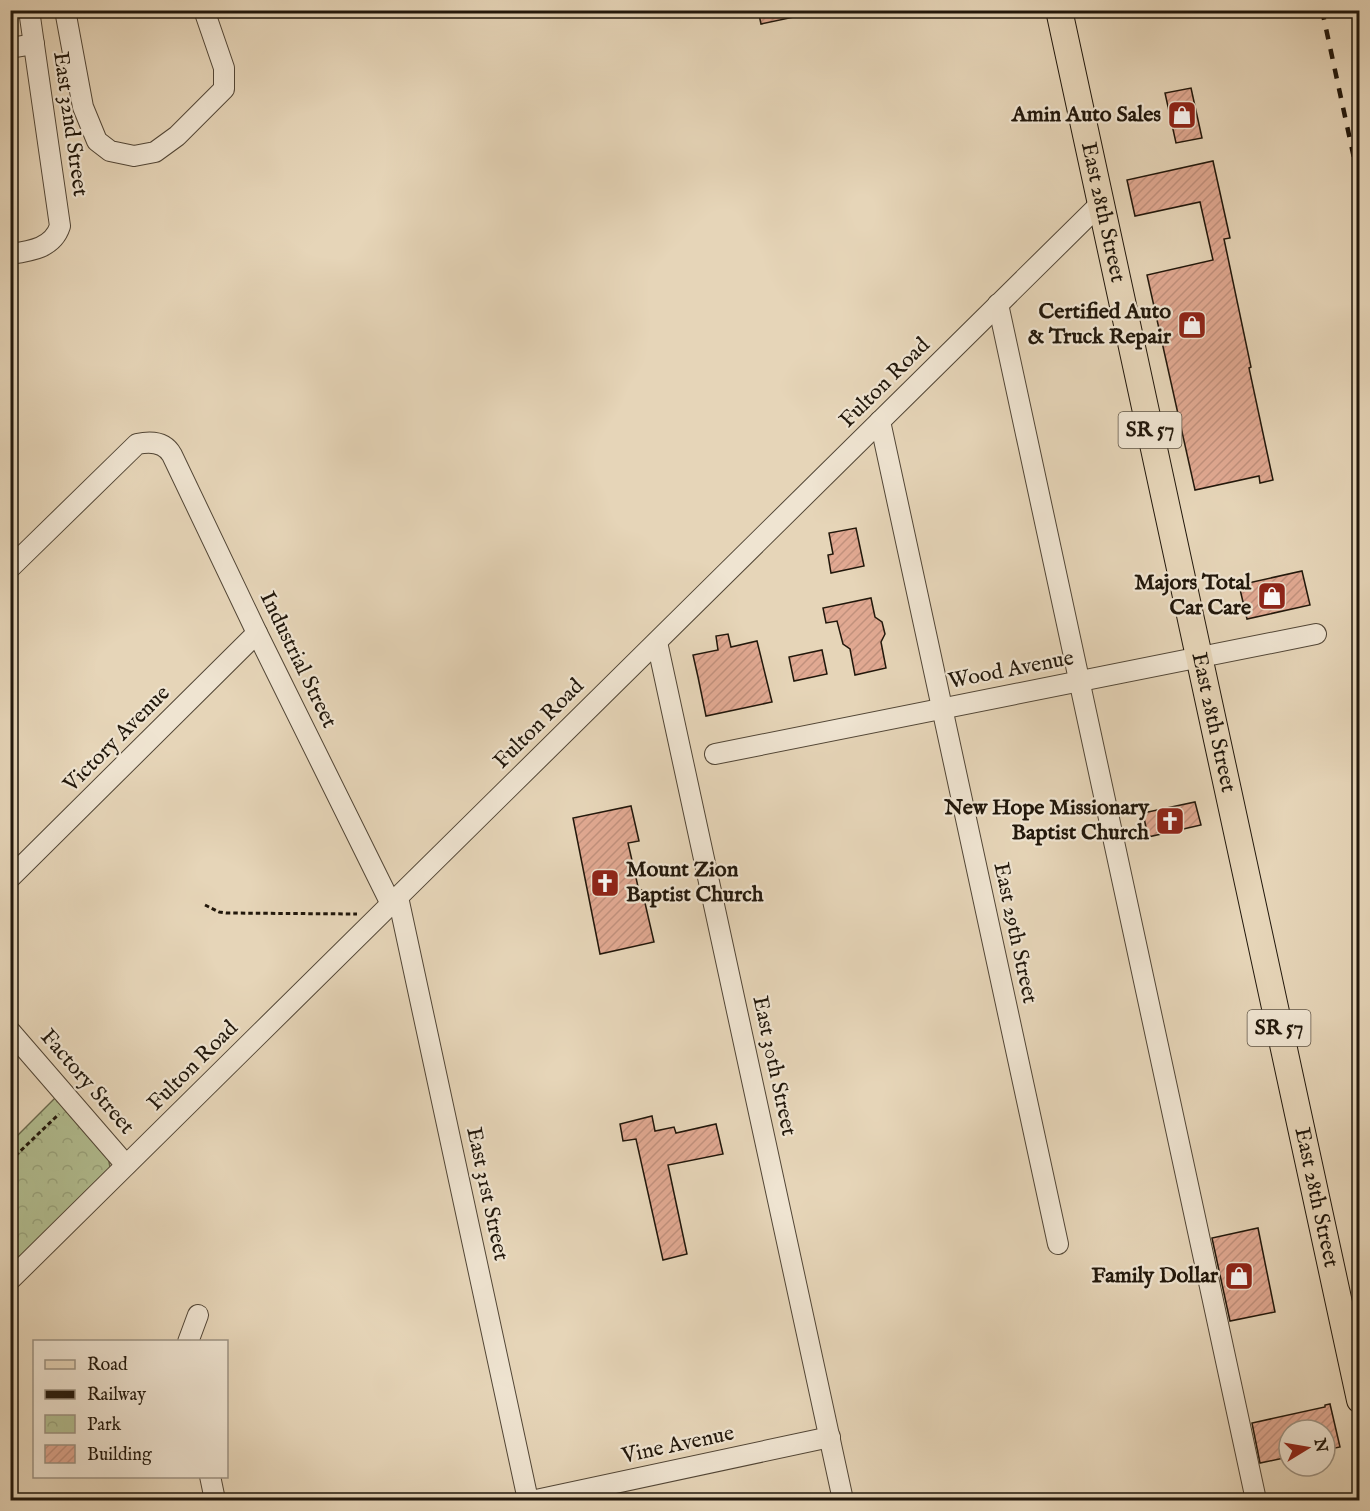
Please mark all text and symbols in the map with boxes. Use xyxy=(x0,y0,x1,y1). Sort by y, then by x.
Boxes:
street label: East 32nd Street xyxy=(46,50,94,199)
shop icon: Amin Auto Sales xyxy=(1166,99,1198,131)
place label: Amin Auto Sales xyxy=(1011,101,1161,129)
street label: East 28th Street xyxy=(1074,140,1132,285)
place label: Certified Auto & Truck Repair xyxy=(1028,298,1172,351)
shop icon: Certified Auto & Truck Repair xyxy=(1176,309,1208,341)
street label: Fulton Road xyxy=(834,332,936,434)
road number: SR 57 xyxy=(1118,412,1182,448)
place label: Majors Total Car Care xyxy=(1134,569,1252,622)
shop icon: Majors Total Car Care xyxy=(1256,580,1288,612)
street label: Industrial Street xyxy=(253,587,343,733)
street label: Wood Avenue xyxy=(946,644,1076,696)
street label: East 28th Street xyxy=(1185,650,1242,796)
street label: Fulton Road xyxy=(488,673,590,775)
street label: Victory Avenue xyxy=(57,680,176,799)
place label: New Hope Missionary Baptist Church xyxy=(943,794,1150,847)
church icon: New Hope Missionary Baptist Church xyxy=(1154,805,1186,837)
place label: Mount Zion Baptist Church xyxy=(626,856,764,909)
street label: East 29th Street xyxy=(986,860,1044,1007)
church icon: Mount Zion Baptist Church xyxy=(589,867,621,899)
street label: East 30th Street xyxy=(745,993,803,1139)
road number: SR 57 xyxy=(1248,1010,1310,1046)
street label: Fulton Road xyxy=(142,1015,244,1117)
street label: Factory Street xyxy=(34,1024,141,1141)
street label: East 31st Street xyxy=(459,1125,515,1264)
street label: East 28th Street xyxy=(1287,1125,1345,1271)
shop icon: Family Dollar xyxy=(1223,1260,1255,1292)
place label: Family Dollar xyxy=(1092,1262,1219,1290)
legend xyxy=(33,1340,228,1478)
text: Road xyxy=(87,1354,128,1377)
text: Railway xyxy=(87,1384,146,1407)
text: Park xyxy=(87,1414,122,1437)
north arrow xyxy=(1277,1418,1337,1478)
street label: Vine Avenue xyxy=(618,1419,737,1471)
text: N xyxy=(1308,1436,1331,1454)
text: Building xyxy=(87,1444,152,1467)

